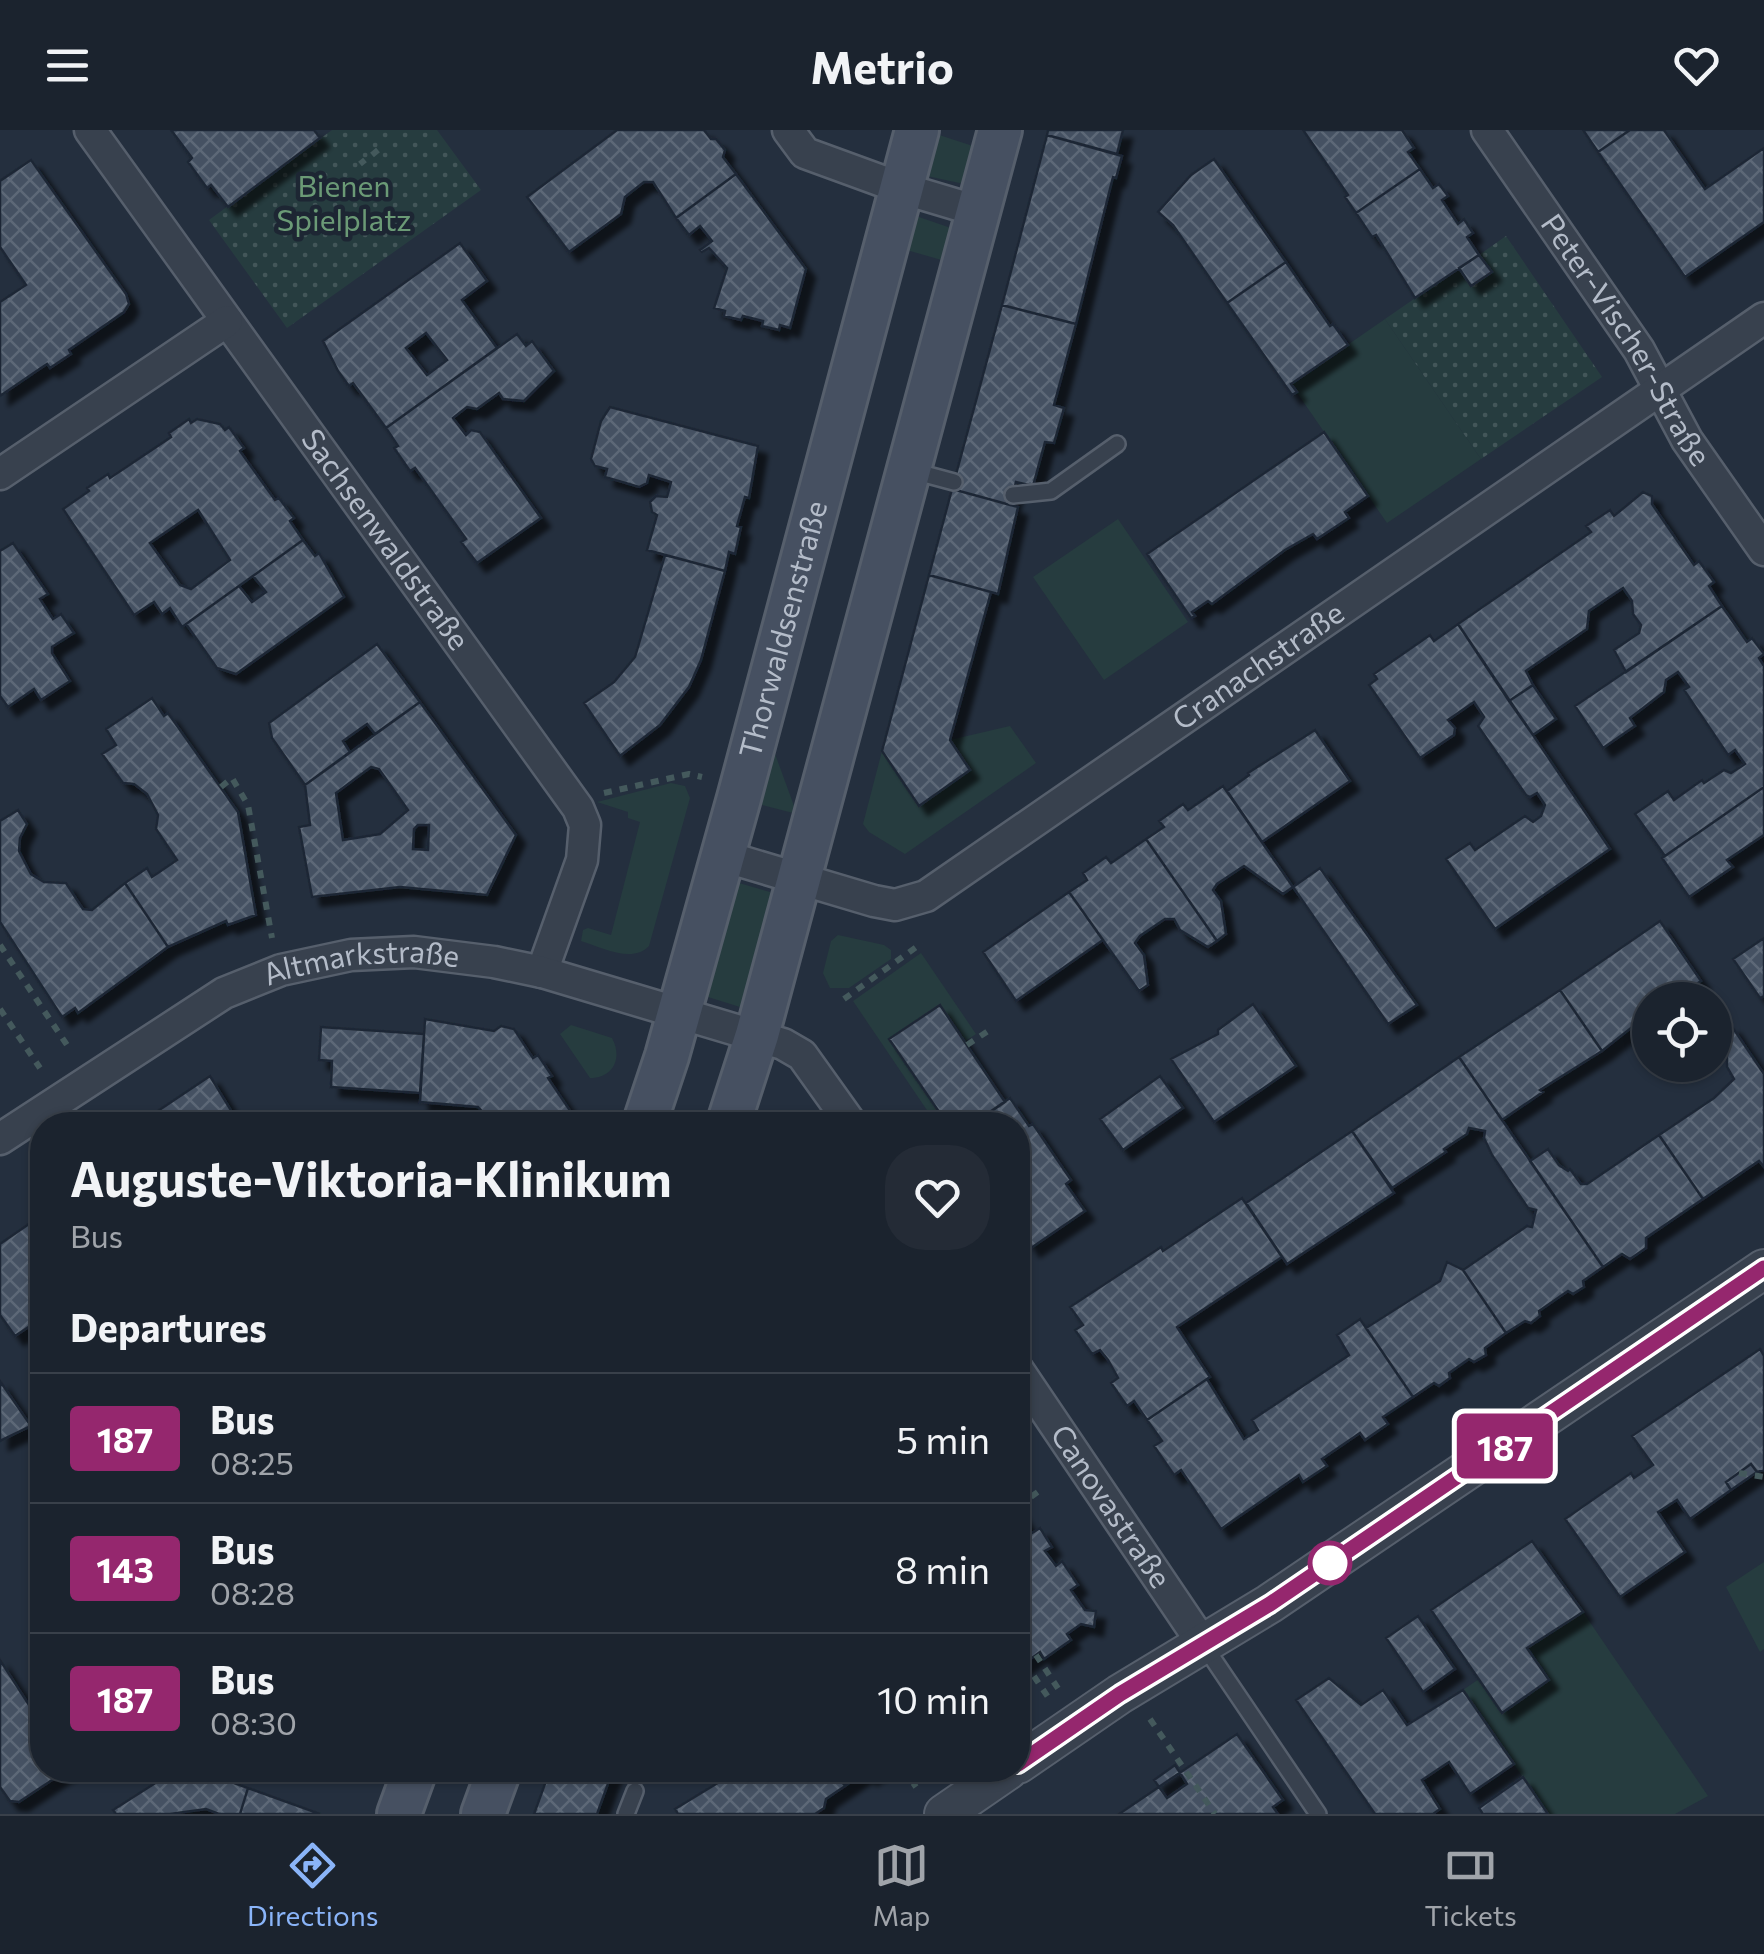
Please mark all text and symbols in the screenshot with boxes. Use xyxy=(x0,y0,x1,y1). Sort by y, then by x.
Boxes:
icon: menu xyxy=(40,38,95,93)
text: Metrio xyxy=(810,38,954,93)
icon: heart xyxy=(1669,38,1724,93)
park label: Bienen Spielplatz xyxy=(277,166,411,237)
street label: Peter-Vischer-Straße xyxy=(1535,206,1720,472)
street label: Sachsenwaldstraße xyxy=(295,421,479,656)
street label: Thorwaldsenstraße xyxy=(730,496,833,761)
street label: Cranachstraße xyxy=(1164,593,1350,737)
street label: Altmarkstraße xyxy=(257,931,462,992)
map controls xyxy=(1632,982,1732,1082)
button: locate xyxy=(1632,982,1732,1082)
button: heart xyxy=(885,1145,990,1250)
text: Auguste-Viktoria-Klinikum xyxy=(70,1148,672,1207)
text: Bus xyxy=(70,1215,123,1255)
text: Departures xyxy=(70,1303,267,1350)
text: Bus xyxy=(210,1395,275,1442)
line badge: 187 xyxy=(1448,1414,1562,1478)
text: 5 min xyxy=(896,1415,990,1462)
text: 187 xyxy=(97,1417,153,1460)
street label: Canovastraße xyxy=(1044,1417,1181,1594)
text: 187 xyxy=(1477,1425,1533,1468)
text: 08:25 xyxy=(210,1442,294,1482)
text: Bus xyxy=(210,1525,275,1572)
unlabelled marker xyxy=(1309,1542,1351,1584)
text: 8 min xyxy=(895,1545,990,1592)
text: 143 xyxy=(96,1547,154,1590)
text: 08:28 xyxy=(210,1572,295,1612)
text: Bus xyxy=(210,1655,275,1702)
text: 10 min xyxy=(877,1675,990,1722)
text: 187 xyxy=(97,1677,153,1720)
text: 08:30 xyxy=(210,1702,297,1742)
tab: Directions xyxy=(247,1838,378,1932)
tab: Map xyxy=(873,1838,930,1932)
tab: Tickets xyxy=(1425,1838,1517,1932)

